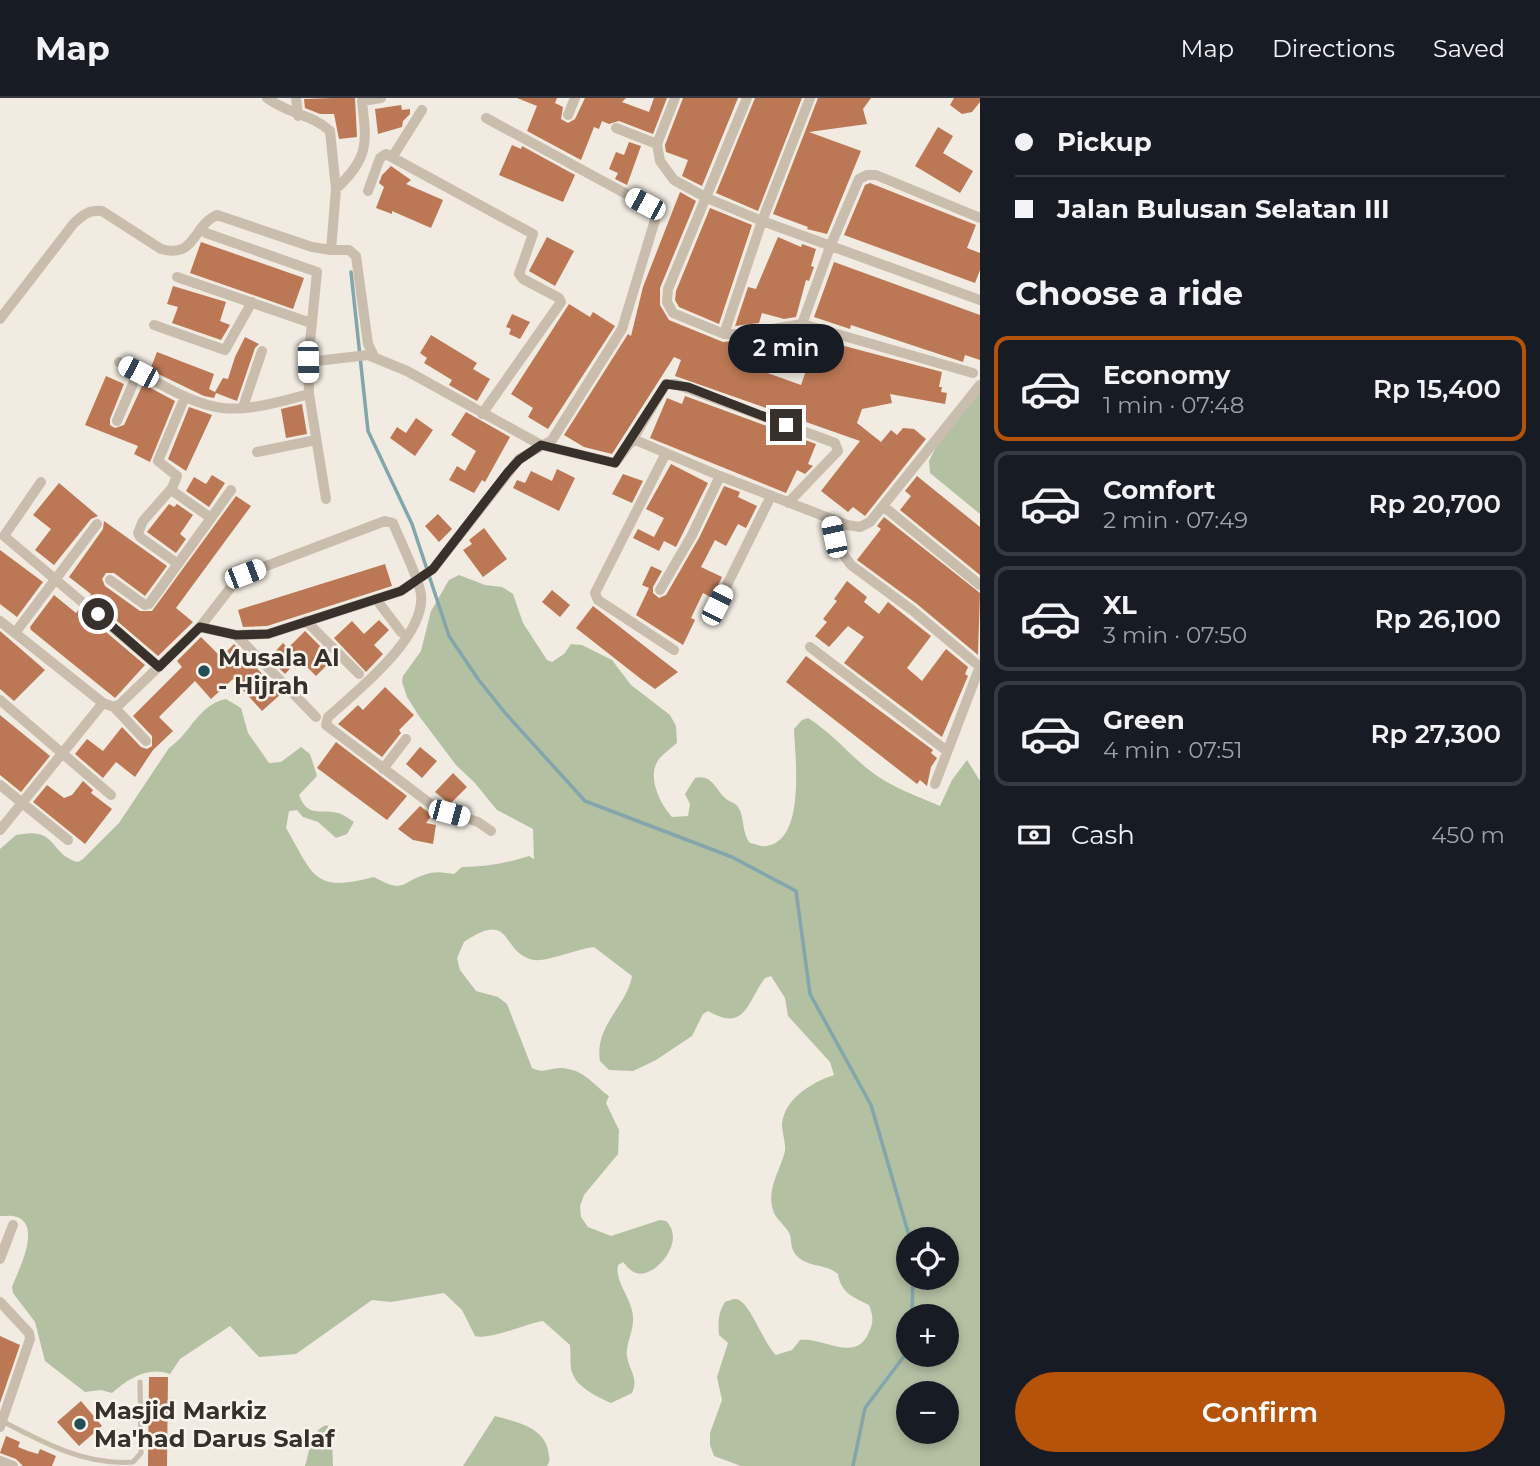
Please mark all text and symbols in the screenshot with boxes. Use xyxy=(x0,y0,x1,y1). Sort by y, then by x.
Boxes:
text: Map xyxy=(35,28,110,68)
text: Map xyxy=(1181,34,1234,63)
text: Directions xyxy=(1272,34,1395,63)
text: Saved xyxy=(1433,34,1505,63)
text: Pickup xyxy=(1057,126,1152,158)
car xyxy=(622,185,669,223)
text: Jalan Bulusan Selatan III xyxy=(1057,193,1390,225)
text: Choose a ride xyxy=(1015,274,1243,313)
callout: 2 min xyxy=(728,324,844,372)
text: 2 min xyxy=(753,334,819,362)
car xyxy=(298,341,319,383)
car xyxy=(115,353,162,391)
icon: car xyxy=(1019,357,1082,420)
text: Economy xyxy=(1103,359,1230,391)
text: Rp 15,400 xyxy=(1373,373,1501,405)
text: 1 min · 07:48 xyxy=(1103,391,1244,419)
route end xyxy=(770,409,802,441)
icon: car xyxy=(1019,472,1082,535)
text: Comfort xyxy=(1103,474,1215,506)
text: Rp 20,700 xyxy=(1368,488,1501,520)
text: 2 min · 07:49 xyxy=(1103,506,1248,534)
car xyxy=(820,514,849,560)
car xyxy=(222,557,269,591)
car xyxy=(699,582,736,628)
icon: car xyxy=(1019,587,1082,650)
text: XL xyxy=(1103,589,1137,621)
route start xyxy=(82,598,114,630)
text: Rp 26,100 xyxy=(1374,603,1501,635)
text: 3 min · 07:50 xyxy=(1103,621,1247,649)
place label: Musala Al - Hijrah xyxy=(218,643,339,700)
marker: Musala Al - Hijrah xyxy=(196,663,212,679)
icon: car xyxy=(1019,702,1082,765)
text: Green xyxy=(1103,704,1185,736)
text: Rp 27,300 xyxy=(1371,718,1501,750)
text: 4 min · 07:51 xyxy=(1103,736,1243,764)
car xyxy=(426,797,473,829)
icon: cash xyxy=(1015,816,1053,854)
text: Cash xyxy=(1071,819,1135,851)
text: 450 m xyxy=(1431,821,1505,849)
map controls xyxy=(896,1227,959,1444)
button: locate xyxy=(896,1227,959,1290)
button: + xyxy=(896,1304,959,1367)
button: Confirm xyxy=(1015,1372,1505,1452)
button: − xyxy=(896,1381,959,1444)
place label: Masjid Markiz Ma'had Darus Salaf xyxy=(94,1396,336,1453)
marker: Masjid Markiz Ma'had Darus Salaf xyxy=(72,1416,88,1432)

